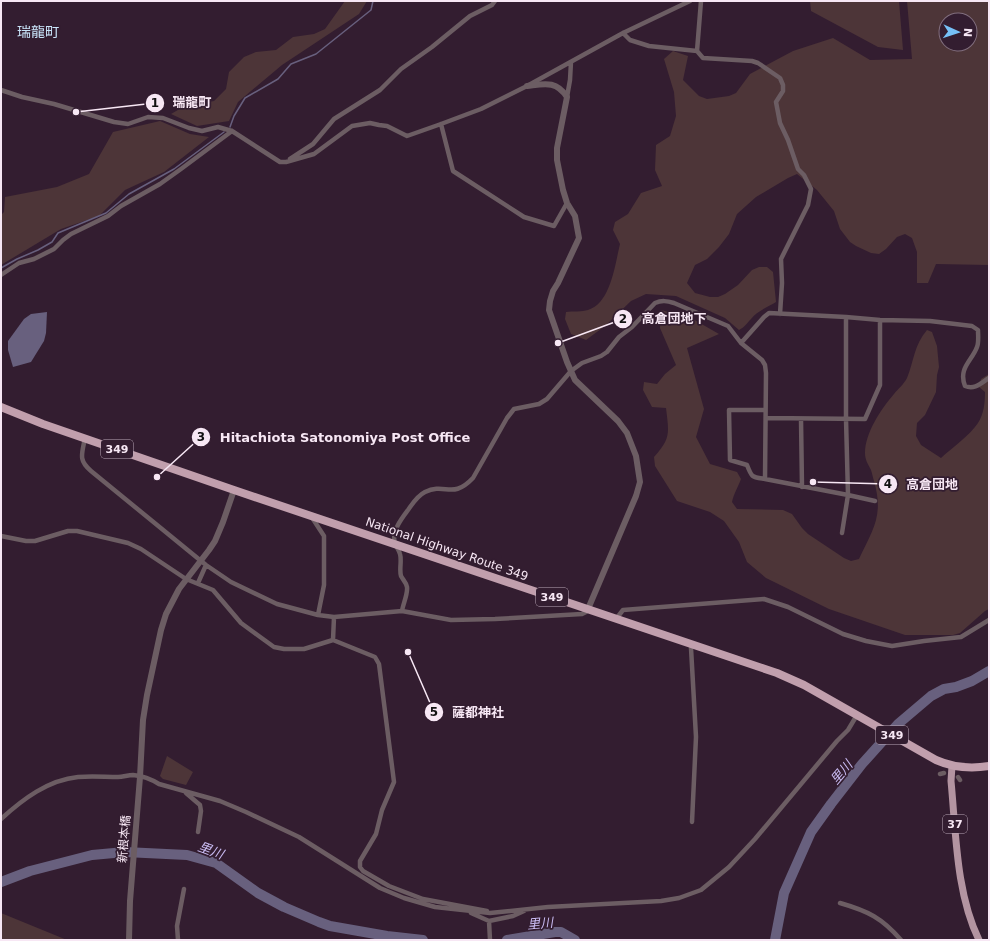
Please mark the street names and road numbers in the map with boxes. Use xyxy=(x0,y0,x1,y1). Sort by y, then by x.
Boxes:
road number: 349 xyxy=(101,440,133,458)
street label: National Highway Route 349 xyxy=(364,515,530,583)
road number: 349 xyxy=(536,588,568,606)
road number: 349 xyxy=(876,726,908,744)
street label: 新根本橋 xyxy=(115,814,133,864)
road number: 37 xyxy=(943,815,967,833)

